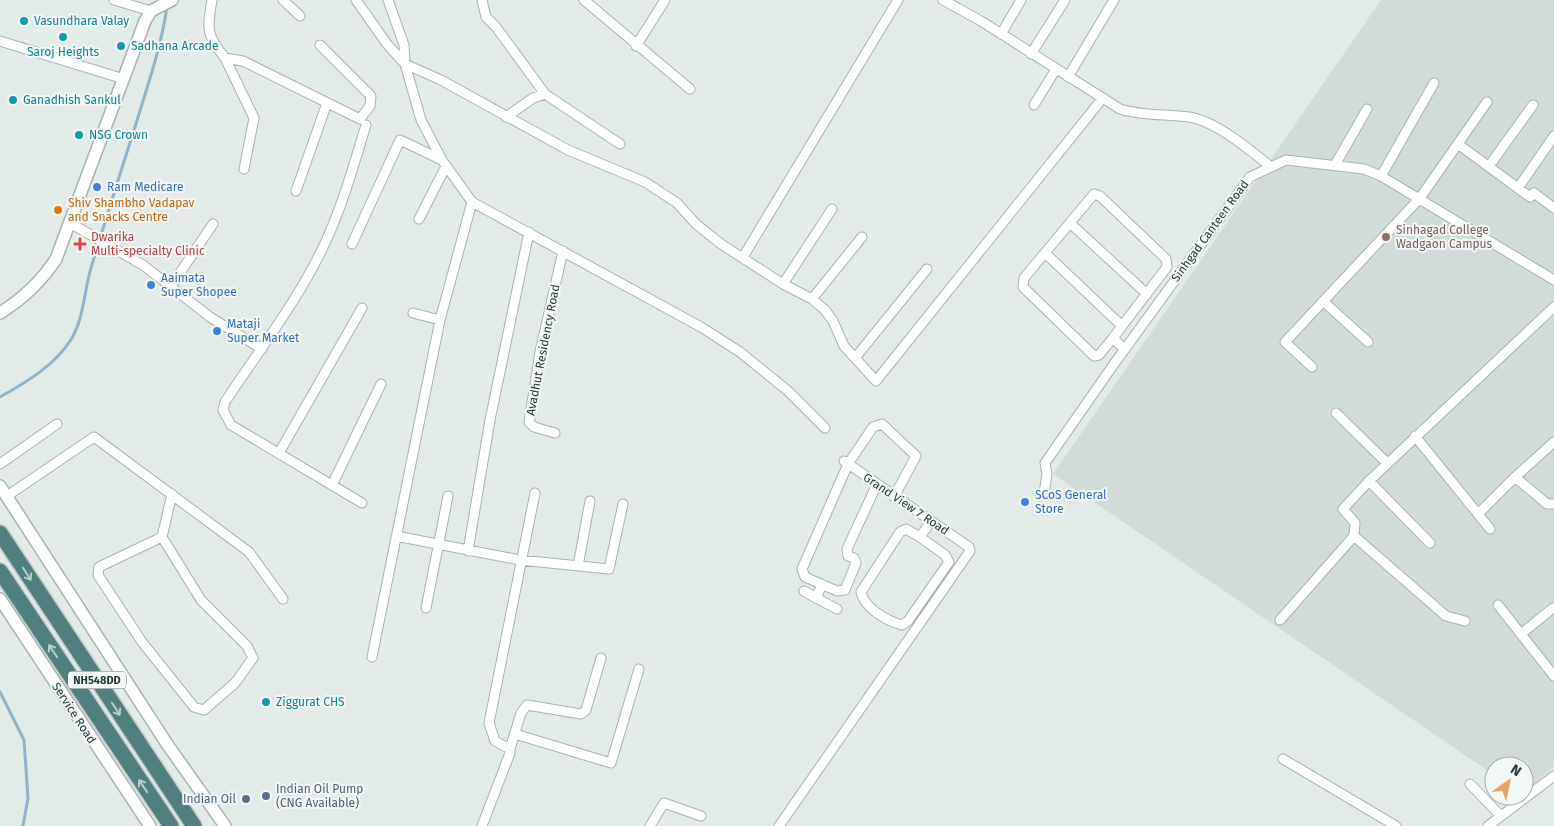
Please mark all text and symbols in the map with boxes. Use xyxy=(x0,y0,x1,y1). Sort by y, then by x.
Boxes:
place label: Vasundhara Valay xyxy=(34,14,129,28)
marker: Vasundhara Valay xyxy=(18,15,30,27)
marker: Saroj Heights xyxy=(57,31,69,43)
place label: Sadhana Arcade xyxy=(131,39,219,53)
marker: Sadhana Arcade xyxy=(115,40,127,52)
place label: Saroj Heights xyxy=(27,45,99,59)
place label: Ganadhish Sankul xyxy=(23,93,121,107)
marker: Ganadhish Sankul xyxy=(7,94,19,106)
place label: NSG Crown xyxy=(89,128,148,142)
marker: NSG Crown xyxy=(73,129,85,141)
street label: Sinhgad Canteen Road xyxy=(1168,177,1252,285)
place label: Ram Medicare xyxy=(107,180,184,194)
marker: Ram Medicare xyxy=(91,181,103,193)
place label: Shiv Shambho Vadapav and Snacks Centre xyxy=(68,196,195,224)
marker: Shiv Shambho Vadapav and Snacks Centre xyxy=(52,204,64,216)
place label: Sinhagad College Wadgaon Campus xyxy=(1396,223,1493,251)
place label: Dwarika Multi-specialty Clinic xyxy=(91,230,205,258)
marker: Sinhagad College Wadgaon Campus xyxy=(1380,231,1392,243)
marker: Dwarika Multi-specialty Clinic xyxy=(73,237,87,251)
place label: Aaimata Super Shopee xyxy=(161,271,237,299)
marker: Aaimata Super Shopee xyxy=(145,279,157,291)
street label: Avadhut Residency Road xyxy=(523,283,563,417)
place label: Mataji Super Market xyxy=(227,317,300,345)
marker: Mataji Super Market xyxy=(211,325,223,337)
street label: Grand View 7 Road xyxy=(861,470,951,538)
place label: SCoS General Store xyxy=(1035,488,1107,516)
marker: SCoS General Store xyxy=(1019,496,1031,508)
one-way arrow xyxy=(22,566,32,580)
one-way arrow xyxy=(48,644,58,658)
road number: NH548DD xyxy=(68,672,126,688)
street label: Service Road xyxy=(49,680,99,746)
place label: Ziggurat CHS xyxy=(276,695,345,709)
marker: Ziggurat CHS xyxy=(260,696,272,708)
one-way arrow xyxy=(111,702,121,716)
north arrow xyxy=(1484,756,1534,806)
text: N xyxy=(1507,761,1524,780)
one-way arrow xyxy=(138,779,148,793)
place label: Indian Oil Pump (CNG Available) xyxy=(276,782,363,810)
marker: Indian Oil Pump (CNG Available) xyxy=(260,790,272,802)
place label: Indian Oil xyxy=(183,792,236,806)
marker: Indian Oil xyxy=(240,793,252,805)

